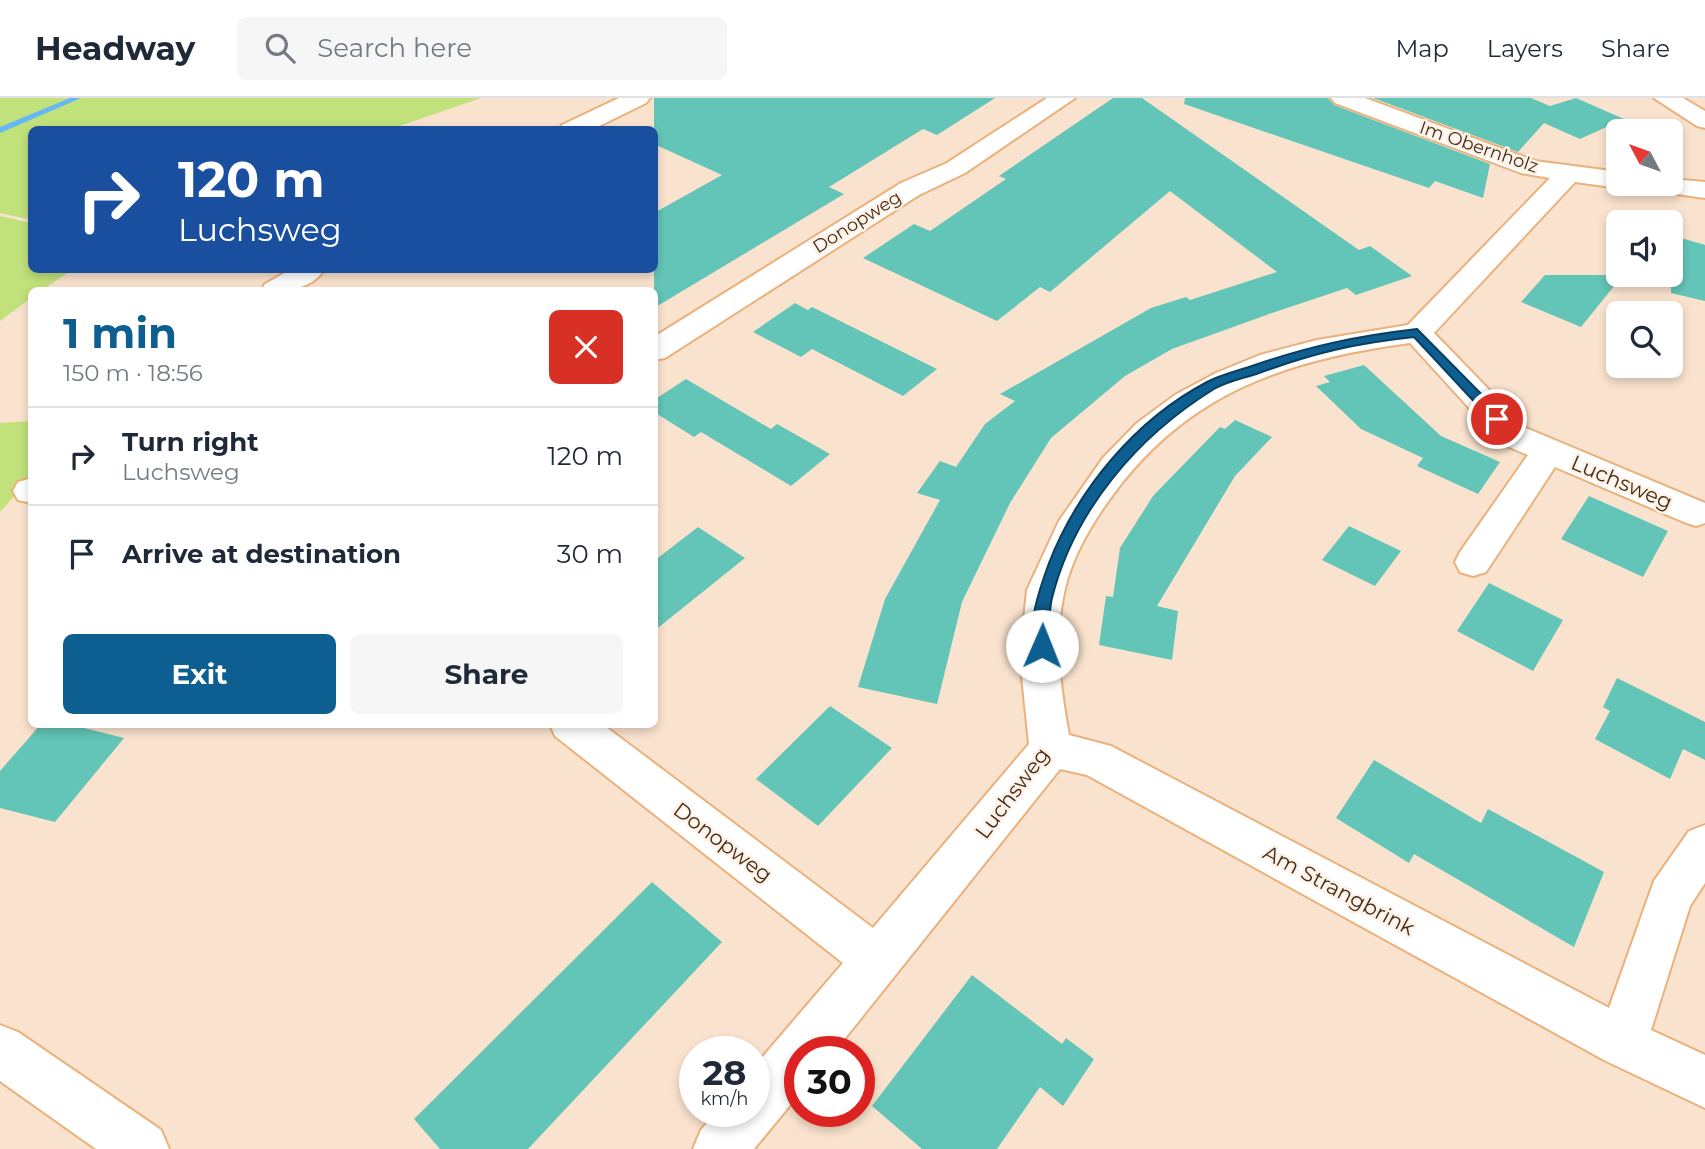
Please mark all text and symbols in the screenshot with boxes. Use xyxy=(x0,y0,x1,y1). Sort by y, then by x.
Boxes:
search box xyxy=(237,17,727,80)
text: Headway xyxy=(35,28,195,68)
icon: search xyxy=(261,29,299,67)
text: Search here xyxy=(317,32,472,64)
text: Map xyxy=(1395,34,1449,63)
text: Layers xyxy=(1487,34,1563,63)
text: Share xyxy=(1601,34,1670,63)
street label: Im Obernholz xyxy=(1417,116,1541,178)
north arrow xyxy=(1606,119,1684,196)
map controls xyxy=(1606,119,1683,378)
text: 120 m xyxy=(178,150,325,209)
icon: right xyxy=(63,154,154,245)
street label: Donopweg xyxy=(809,186,905,258)
text: Luchsweg xyxy=(178,210,342,249)
button: sound xyxy=(1606,210,1683,287)
button: search xyxy=(1606,301,1683,378)
text: 1 min xyxy=(63,307,177,359)
button: close xyxy=(549,310,623,384)
text: 150 m · 18:56 xyxy=(63,359,203,387)
pin xyxy=(1467,389,1527,449)
icon: arrive xyxy=(1478,400,1516,438)
text: Turn right xyxy=(122,426,258,458)
icon: right xyxy=(63,437,101,475)
text: 120 m xyxy=(547,440,623,472)
street label: Luchsweg xyxy=(1568,450,1676,514)
text: Luchsweg xyxy=(122,458,240,486)
icon: arrive xyxy=(63,535,101,573)
text: Arrive at destination xyxy=(122,538,401,570)
text: 30 m xyxy=(557,538,623,570)
position arrow xyxy=(1005,609,1079,683)
button: Exit xyxy=(63,634,336,714)
button: Share xyxy=(350,634,623,714)
street label: Luchsweg xyxy=(970,743,1054,843)
street label: Donopweg xyxy=(669,797,777,887)
street label: Am Strangbrink xyxy=(1259,840,1419,941)
speed limit sign: 30 xyxy=(784,1036,875,1127)
text: 28 xyxy=(703,1051,746,1094)
text: km/h xyxy=(700,1088,749,1110)

